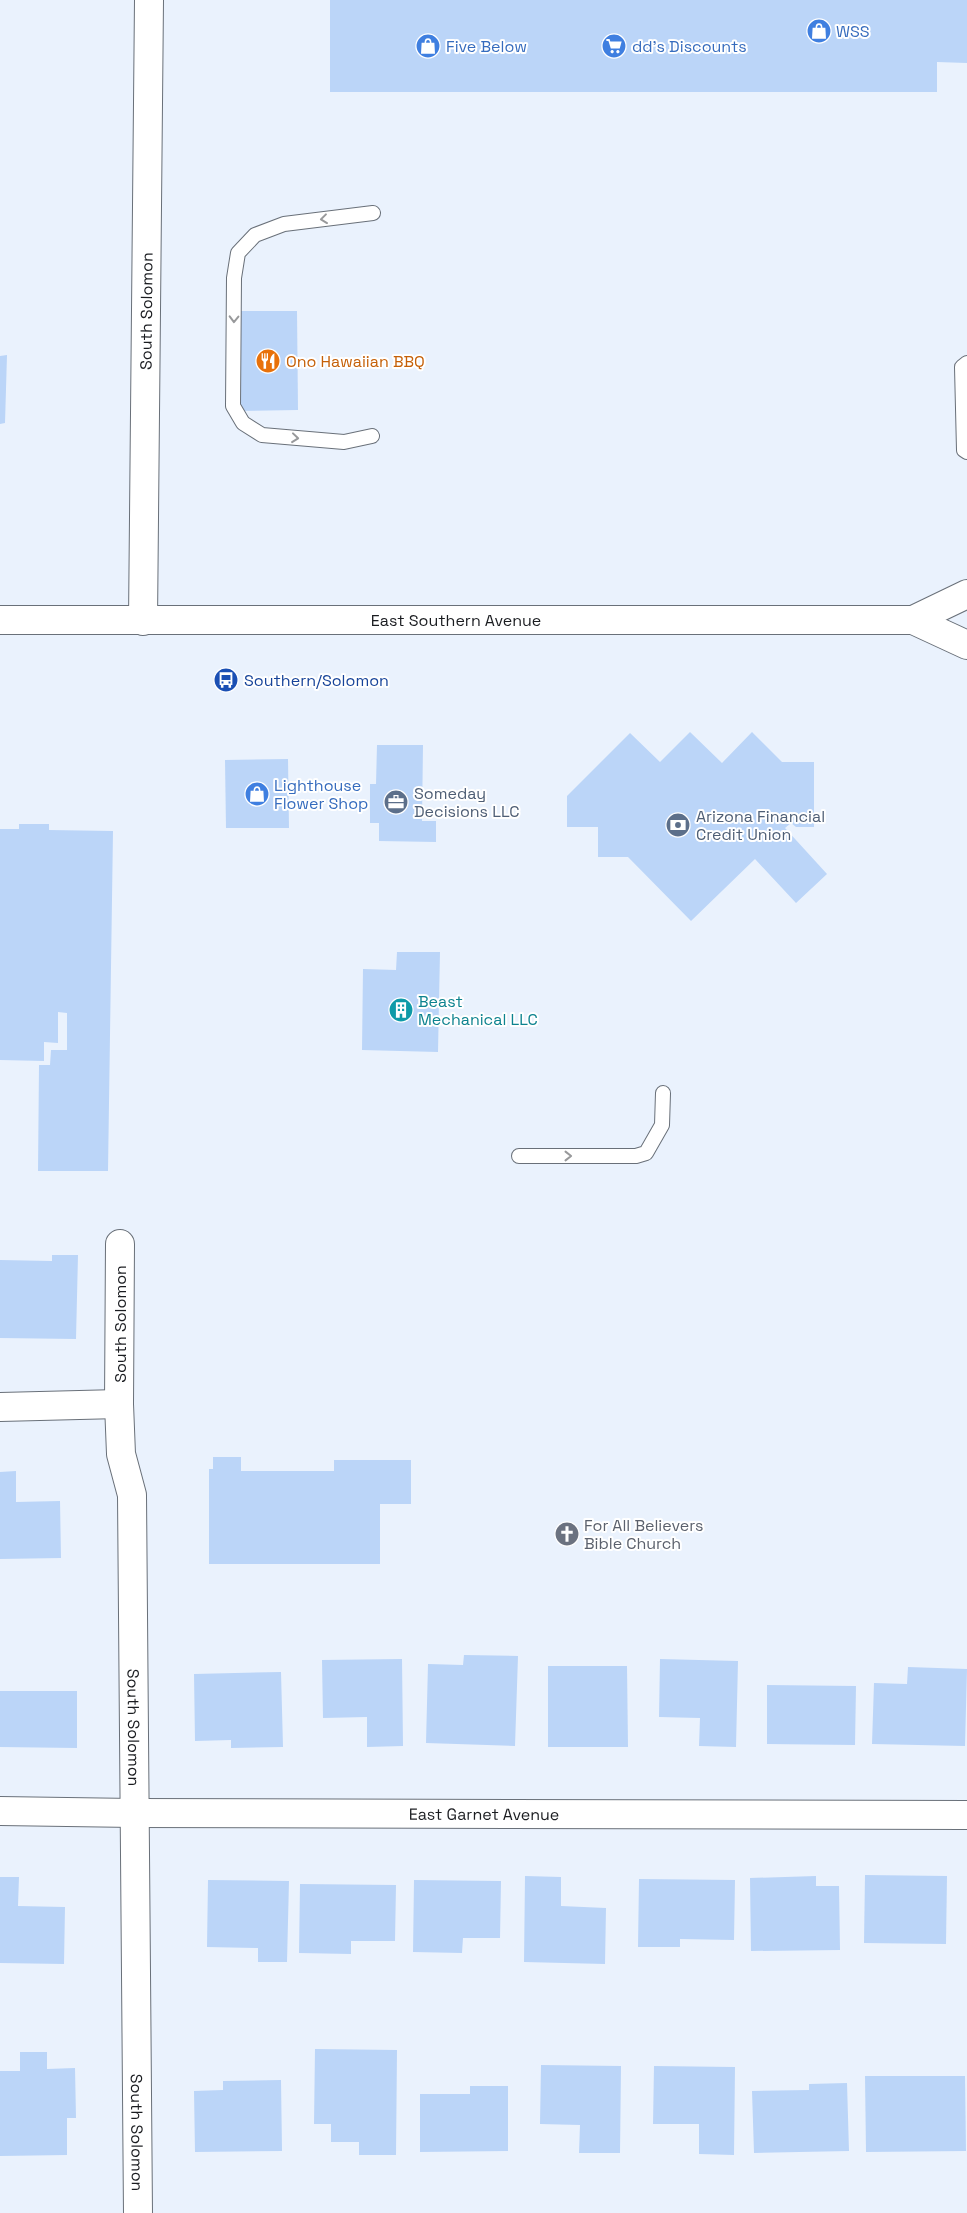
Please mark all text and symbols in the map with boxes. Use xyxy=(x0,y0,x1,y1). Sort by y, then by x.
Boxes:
shop icon: WSS xyxy=(806,18,832,44)
place label: WSS xyxy=(836,21,870,42)
shop icon: Five Below xyxy=(415,33,441,59)
supermarket icon: dd's Discounts xyxy=(601,33,627,59)
place label: Five Below xyxy=(446,36,527,57)
place label: dd's Discounts xyxy=(632,36,747,57)
one-way arrow xyxy=(320,213,328,224)
street label: South Solomon xyxy=(135,252,158,370)
one-way arrow xyxy=(229,315,239,323)
restaurant icon: Ono Hawaiian BBQ xyxy=(255,348,281,374)
place label: Ono Hawaiian BBQ xyxy=(286,351,425,372)
one-way arrow xyxy=(291,432,299,443)
street label: East Southern Avenue xyxy=(371,610,541,631)
bus stop icon: Southern/Solomon xyxy=(213,667,239,693)
place label: Southern/Solomon xyxy=(244,670,389,691)
place label: Lighthouse Flower Shop xyxy=(274,775,368,814)
shop icon: Lighthouse Flower Shop xyxy=(244,781,270,807)
place label: Someday Decisions LLC xyxy=(414,783,520,822)
office icon: Someday Decisions LLC xyxy=(383,789,409,815)
place label: Arizona Financial Credit Union xyxy=(696,806,825,845)
bank icon: Arizona Financial Credit Union xyxy=(665,812,691,838)
place label: Beast Mechanical LLC xyxy=(418,991,538,1030)
building icon: Beast Mechanical LLC xyxy=(388,997,414,1023)
one-way arrow xyxy=(564,1151,572,1161)
street label: South Solomon xyxy=(110,1265,131,1383)
place label: For All Believers Bible Church xyxy=(584,1515,704,1554)
church icon: For All Believers Bible Church xyxy=(554,1521,580,1547)
street label: South Solomon xyxy=(122,1669,144,1786)
street label: East Garnet Avenue xyxy=(409,1804,559,1825)
street label: South Solomon xyxy=(126,2074,148,2191)

